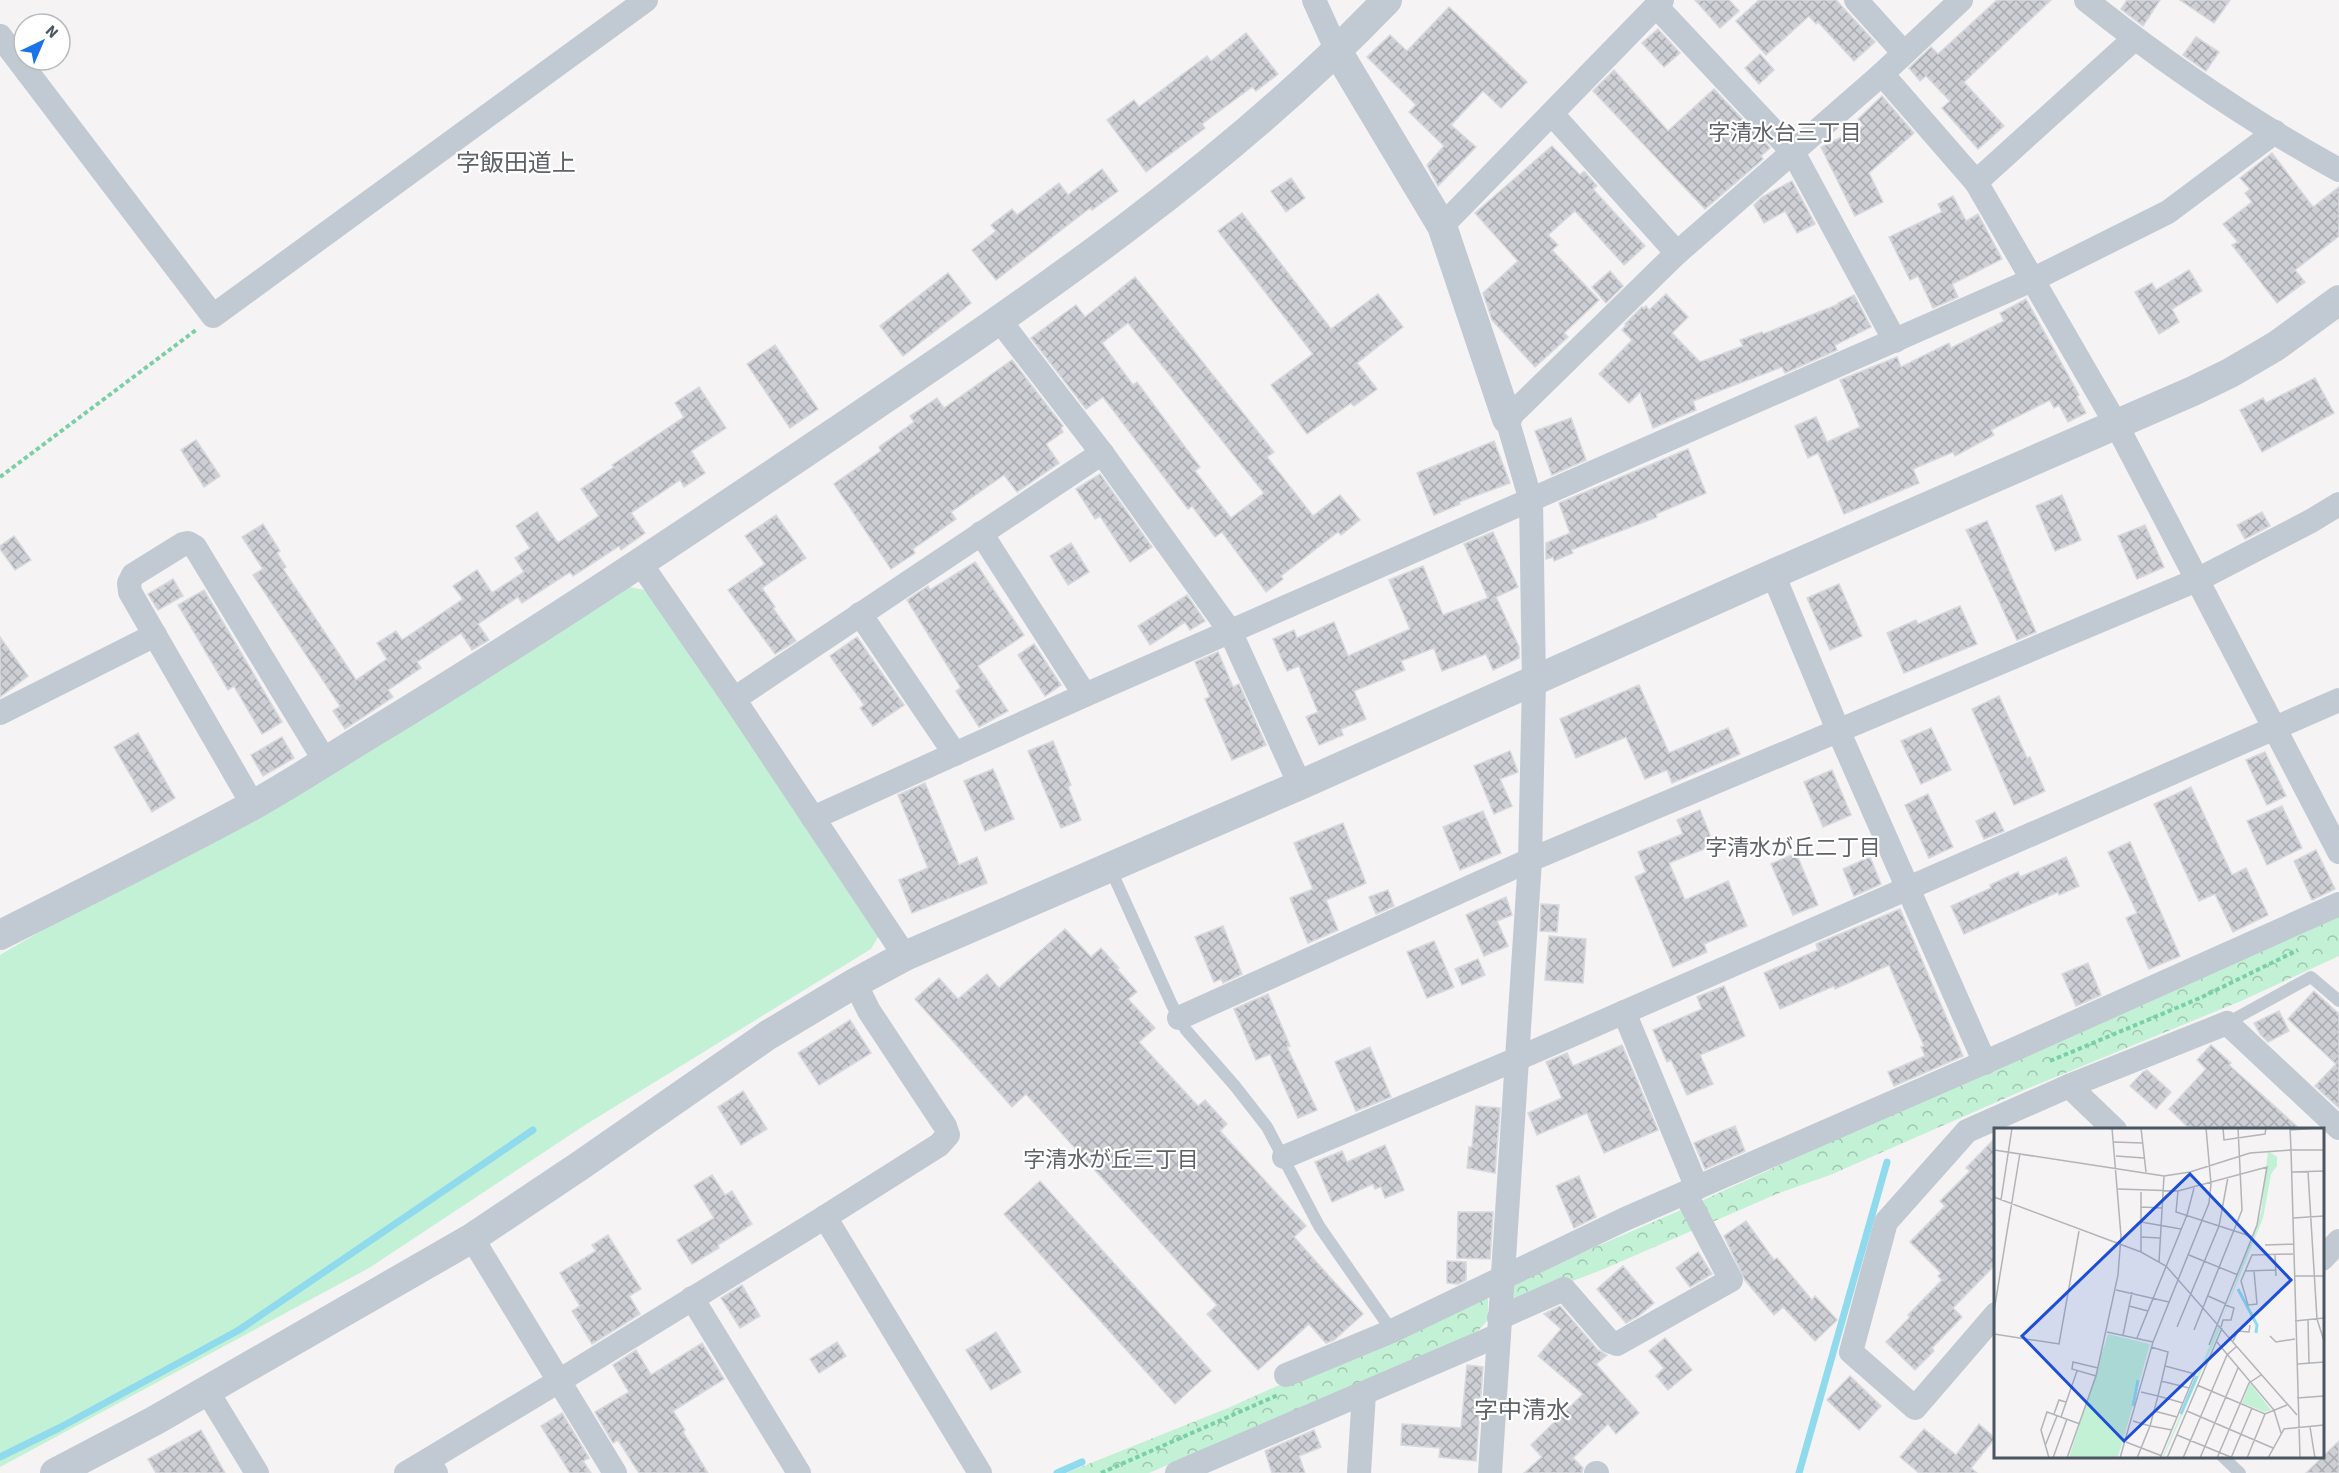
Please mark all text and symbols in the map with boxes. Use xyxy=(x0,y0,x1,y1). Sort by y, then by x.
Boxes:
north arrow xyxy=(12,12,72,72)
text: N xyxy=(40,20,63,44)
district label: 字清水台三丁目 xyxy=(1708,117,1862,149)
district label: 字飯田道上 xyxy=(456,146,576,181)
district label: 字清水が丘二丁目 xyxy=(1705,832,1881,864)
inset map xyxy=(1994,1128,2324,1458)
district label: 字清水が丘三丁目 xyxy=(1023,1144,1199,1176)
district label: 字中清水 xyxy=(1474,1393,1570,1428)

